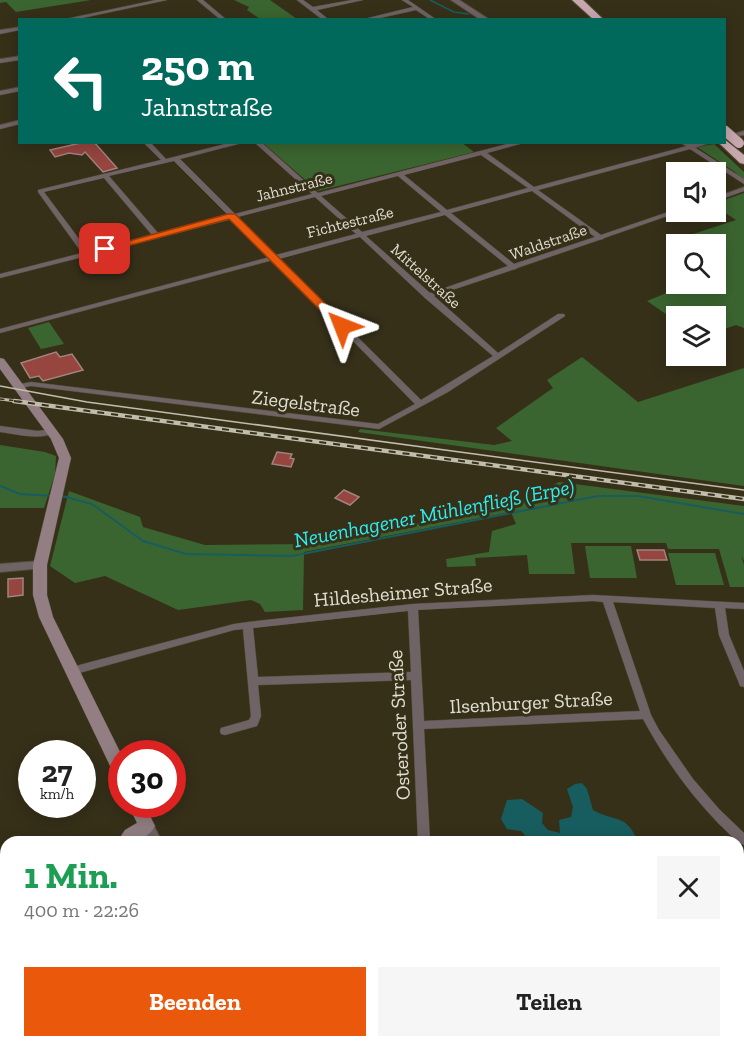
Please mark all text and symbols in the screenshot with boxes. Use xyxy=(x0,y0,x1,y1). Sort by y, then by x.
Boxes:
text: 250 m xyxy=(141,40,254,91)
icon: left xyxy=(42,42,120,120)
text: Jahnstraße xyxy=(141,91,273,123)
map controls xyxy=(666,162,726,366)
button: sound xyxy=(666,162,726,222)
street label: Jahnstraße xyxy=(254,168,334,206)
street label: Fichtestraße xyxy=(305,202,395,242)
street label: Waldstraße xyxy=(507,220,589,264)
pin xyxy=(79,223,130,274)
icon: arrive xyxy=(88,232,121,265)
button: search xyxy=(666,234,726,294)
street label: Mittelstraße xyxy=(387,240,465,312)
position arrow xyxy=(310,294,374,358)
button: layers xyxy=(666,306,726,366)
street label: Ziegelstraße xyxy=(250,384,362,422)
water label: Neuenhagener Mühlenfließ (Erpe) xyxy=(292,474,576,552)
street label: Hildesheimer Straße xyxy=(313,572,493,612)
street label: Osteroder Straße xyxy=(383,649,415,801)
street label: Ilsenburger Straße xyxy=(449,686,613,718)
speed limit sign: 30 xyxy=(108,740,186,818)
text: 27 xyxy=(42,754,72,790)
text: km/h xyxy=(40,785,74,803)
text: 1 Min. xyxy=(24,854,118,897)
button: close xyxy=(657,856,720,919)
text: 400 m · 22:26 xyxy=(24,898,139,922)
button: Beenden xyxy=(24,967,366,1036)
button: Teilen xyxy=(378,967,720,1036)

